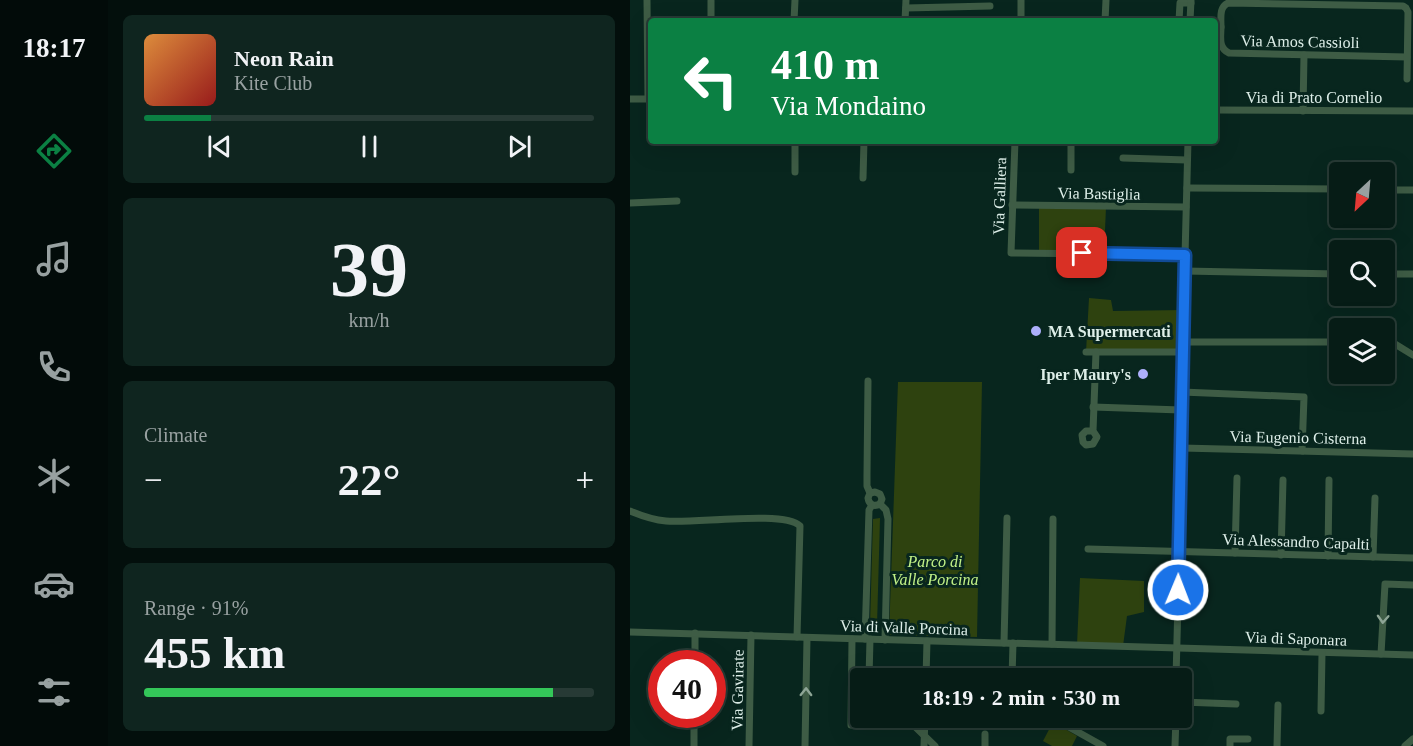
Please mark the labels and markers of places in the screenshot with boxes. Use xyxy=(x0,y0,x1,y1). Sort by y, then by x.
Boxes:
pin xyxy=(1056,227,1107,278)
place label: MA Supermercati xyxy=(1048,323,1171,341)
marker: MA Supermercati xyxy=(1029,324,1043,338)
place label: Iper Maury's xyxy=(1040,366,1131,384)
marker: Iper Maury's xyxy=(1136,367,1150,381)

